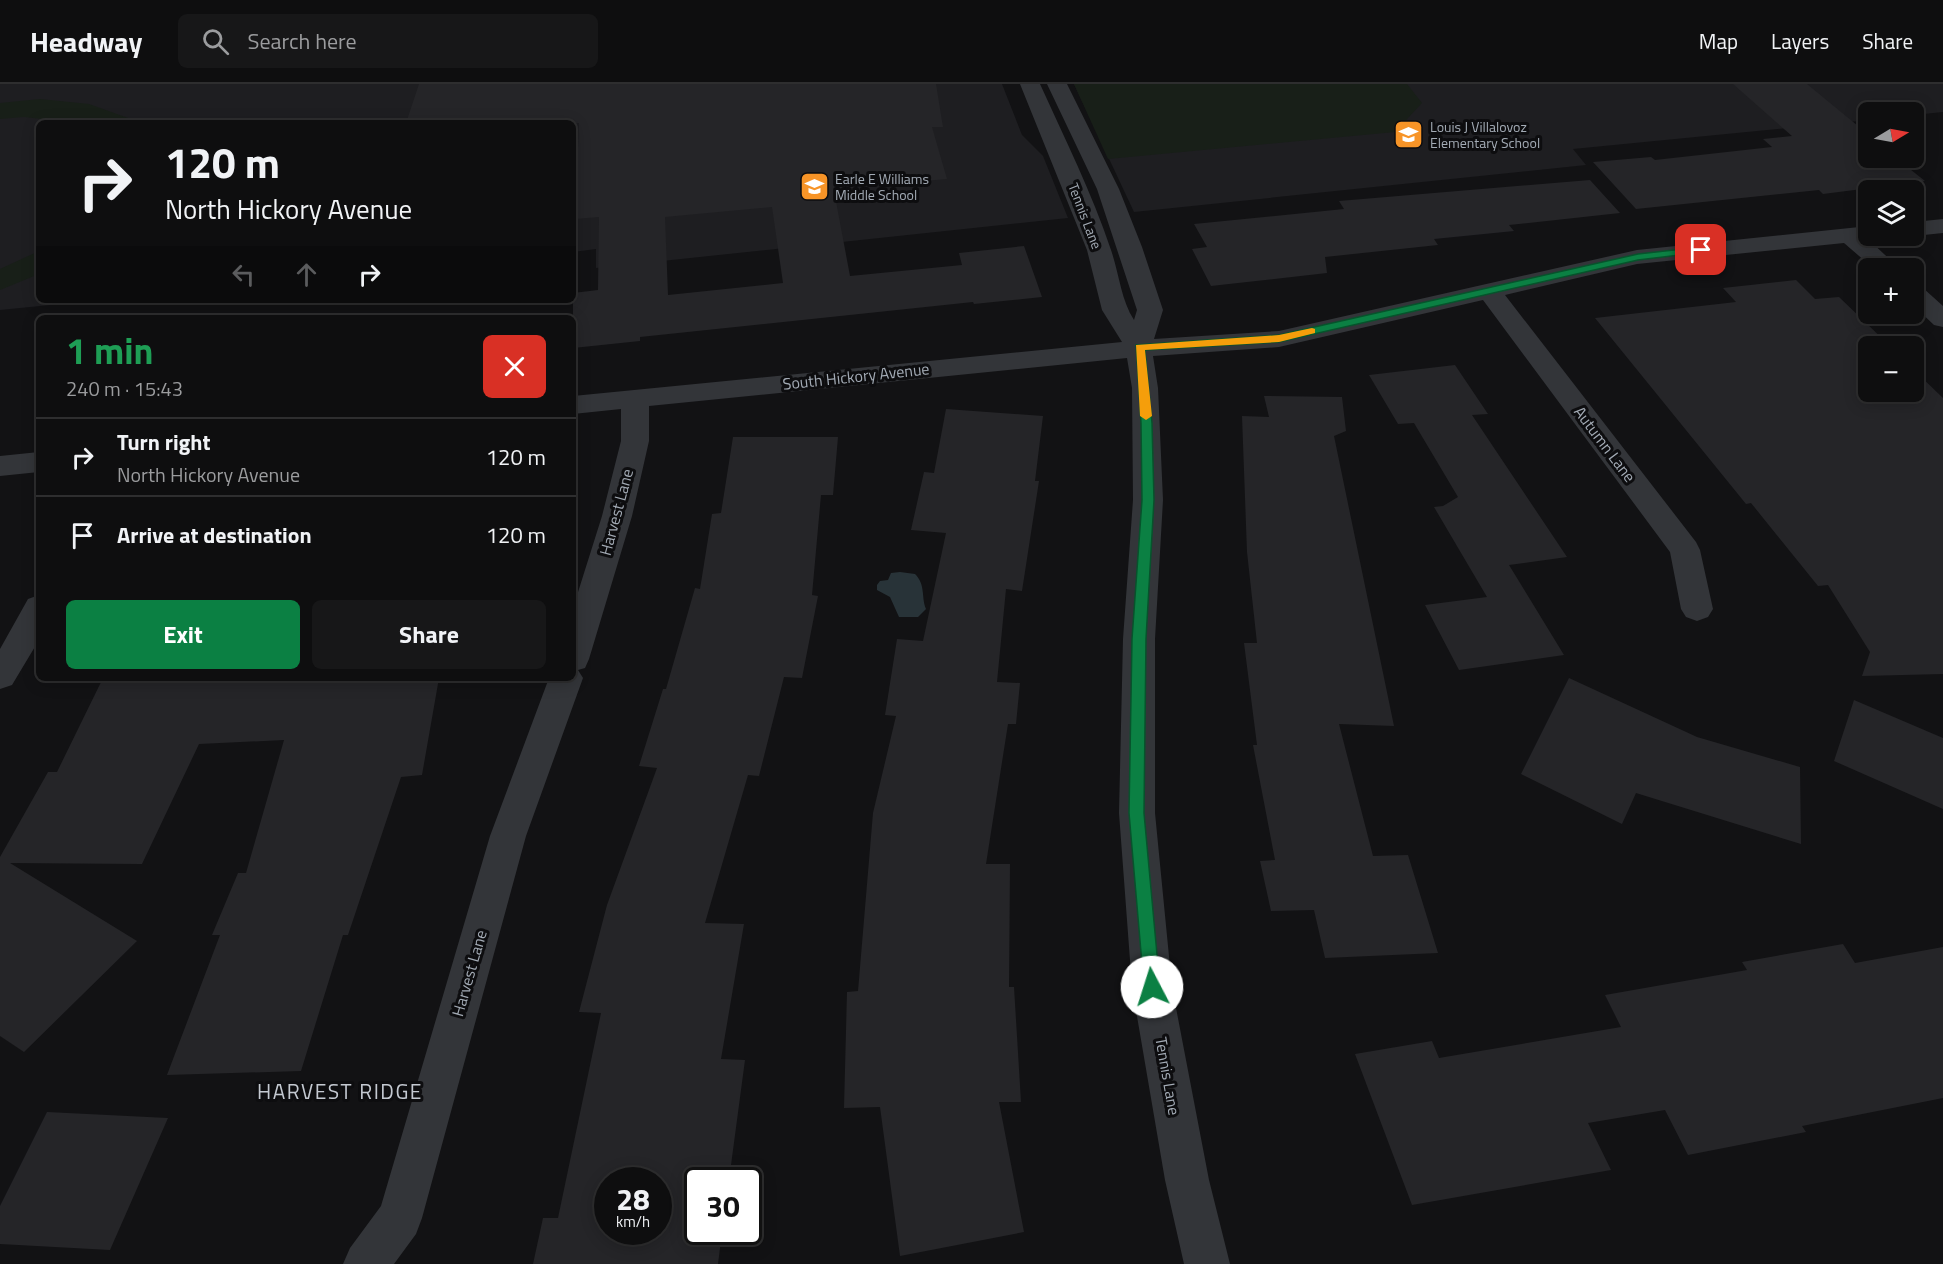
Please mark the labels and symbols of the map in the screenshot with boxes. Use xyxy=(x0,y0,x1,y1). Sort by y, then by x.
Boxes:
north arrow xyxy=(1858,102,1924,168)
place label: Louis J Villalovoz Elementary School xyxy=(1430,116,1540,153)
school or university icon: Louis J Villalovoz Elementary School xyxy=(1393,119,1425,151)
place label: Earle E Williams Middle School xyxy=(835,168,929,205)
school or university icon: Earle E Williams Middle School xyxy=(798,171,830,203)
street label: Tennis Lane xyxy=(1063,180,1108,252)
pin xyxy=(1675,224,1726,275)
street label: South Hickory Avenue xyxy=(781,356,931,396)
street label: Autumn Lane xyxy=(1568,401,1642,487)
street label: Harvest Lane xyxy=(593,466,639,558)
street label: Harvest Lane xyxy=(445,927,493,1019)
position arrow xyxy=(1120,955,1184,1019)
street label: Tennis Lane xyxy=(1149,1035,1187,1117)
district label: HARVEST RIDGE xyxy=(257,1075,423,1107)
speed limit sign: 30 xyxy=(684,1167,762,1245)

